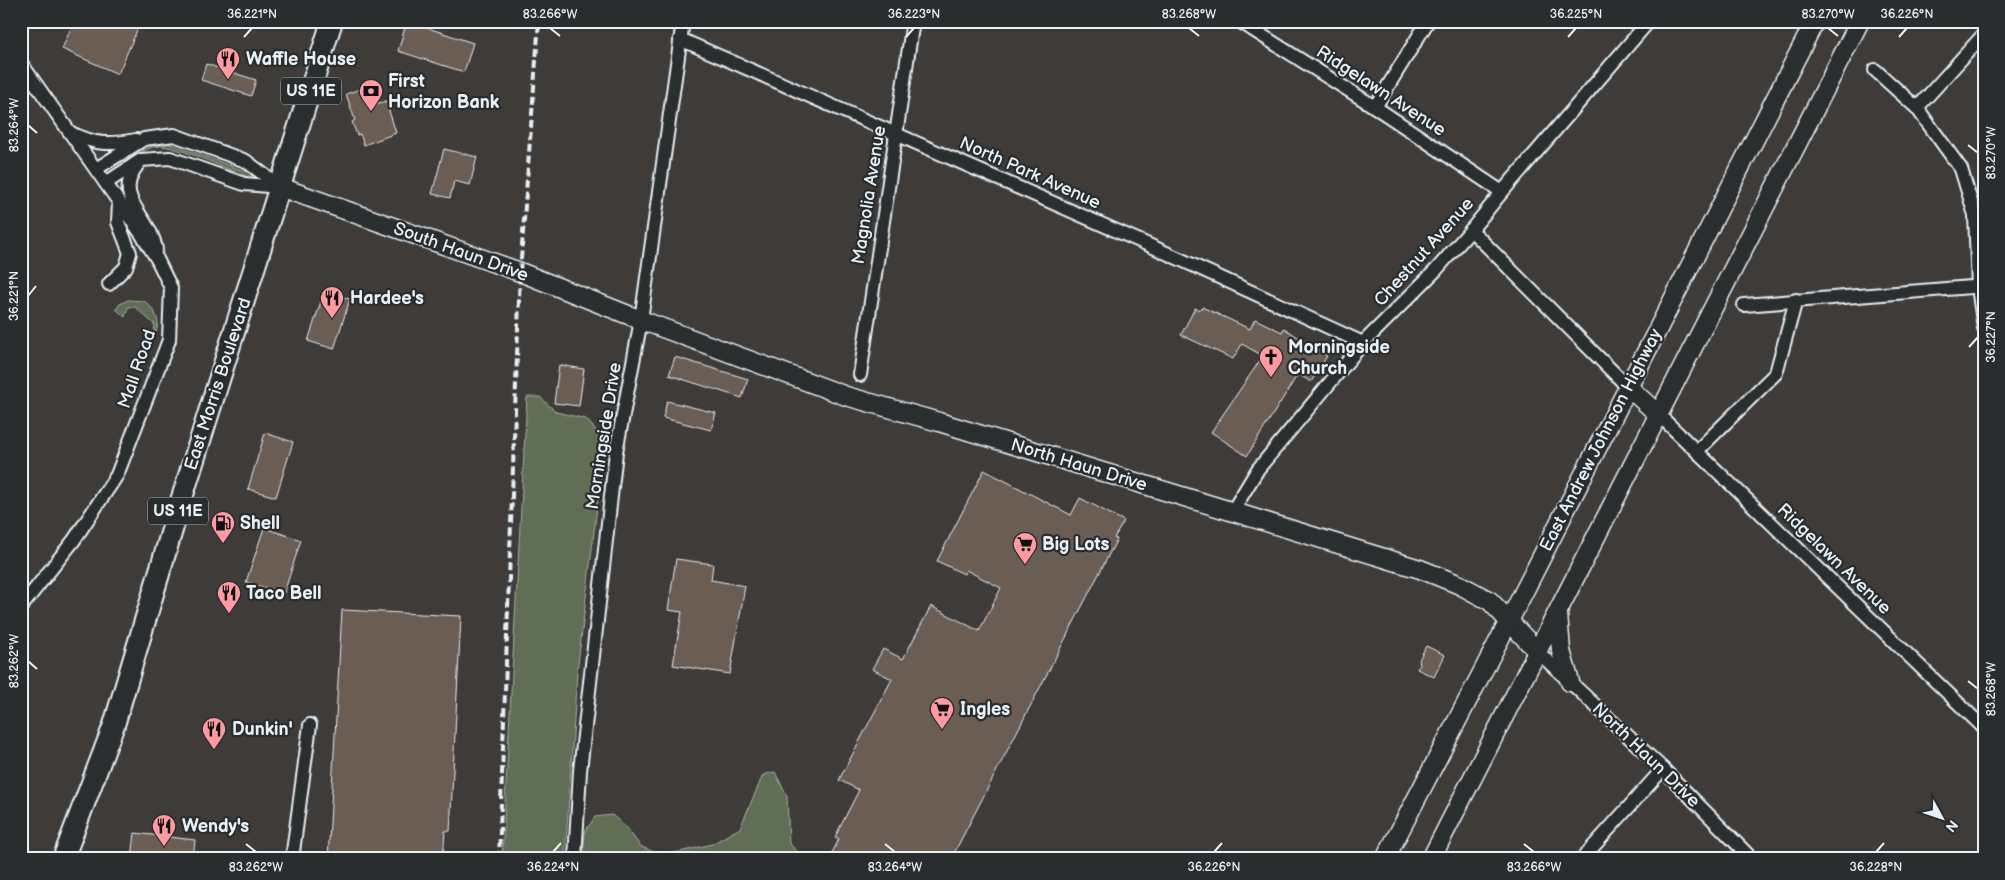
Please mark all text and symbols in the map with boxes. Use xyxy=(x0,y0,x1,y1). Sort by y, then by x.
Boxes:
text: 36.221°N xyxy=(227,7,277,22)
text: 83.266°W xyxy=(523,7,577,22)
text: 36.223°N xyxy=(888,7,940,22)
text: 83.268°W xyxy=(1162,7,1216,22)
text: 36.225°N xyxy=(1550,7,1602,22)
text: 83.270°W xyxy=(1801,7,1855,22)
text: 36.226°N xyxy=(1881,7,1933,22)
street label: Ridgelawn Avenue xyxy=(1312,41,1450,141)
restaurant icon: Waffle House xyxy=(215,46,241,80)
place label: Waffle House xyxy=(246,49,356,70)
place label: First Horizon Bank xyxy=(388,71,500,113)
road number: US 11E xyxy=(281,78,341,104)
bank icon: First Horizon Bank xyxy=(358,78,384,112)
text: 83.264°W xyxy=(7,98,22,152)
street label: Magnolia Avenue xyxy=(848,124,890,266)
text: 83.270°W xyxy=(1984,126,1999,180)
street label: North Park Avenue xyxy=(956,132,1104,214)
street label: Chestnut Avenue xyxy=(1370,193,1478,311)
street label: South Haun Drive xyxy=(391,218,532,286)
text: 36.221°N xyxy=(7,271,22,321)
restaurant icon: Hardee's xyxy=(319,285,345,319)
place label: Hardee's xyxy=(350,288,424,309)
street label: East Morris Boulevard xyxy=(180,295,256,473)
text: 36.227°N xyxy=(1984,311,1999,363)
street label: East Andrew Johnson Highway xyxy=(1536,324,1667,555)
street label: Mall Road xyxy=(114,327,160,411)
place label: Morningside Church xyxy=(1288,337,1390,379)
church icon: Morningside Church xyxy=(1258,344,1284,378)
street label: Morningside Drive xyxy=(582,361,626,511)
street label: North Haun Drive xyxy=(1008,434,1150,496)
road number: US 11E xyxy=(148,498,208,524)
street label: Ridgelawn Avenue xyxy=(1773,499,1895,619)
fuel station icon: Shell xyxy=(210,510,236,544)
place label: Shell xyxy=(240,513,280,534)
supermarket icon: Big Lots xyxy=(1012,531,1038,565)
place label: Big Lots xyxy=(1042,534,1110,555)
restaurant icon: Taco Bell xyxy=(216,580,242,614)
place label: Taco Bell xyxy=(246,583,322,604)
text: 83.262°W xyxy=(7,634,22,688)
text: 83.268°W xyxy=(1984,662,1999,716)
supermarket icon: Ingles xyxy=(929,696,955,730)
street label: North Haun Drive xyxy=(1588,698,1704,812)
place label: Ingles xyxy=(960,699,1010,720)
restaurant icon: Dunkin' xyxy=(201,716,227,750)
place label: Dunkin' xyxy=(232,719,293,740)
north arrow xyxy=(1918,792,1968,842)
restaurant icon: Wendy's xyxy=(151,813,177,847)
place label: Wendy's xyxy=(182,816,249,837)
text: N xyxy=(1942,817,1961,836)
text: 83.262°W xyxy=(229,860,283,875)
text: 36.224°N xyxy=(527,860,579,875)
text: 83.264°W xyxy=(868,860,922,875)
text: 36.226°N xyxy=(1188,860,1240,875)
text: 83.266°W xyxy=(1507,860,1561,875)
text: 36.228°N xyxy=(1850,860,1902,875)

